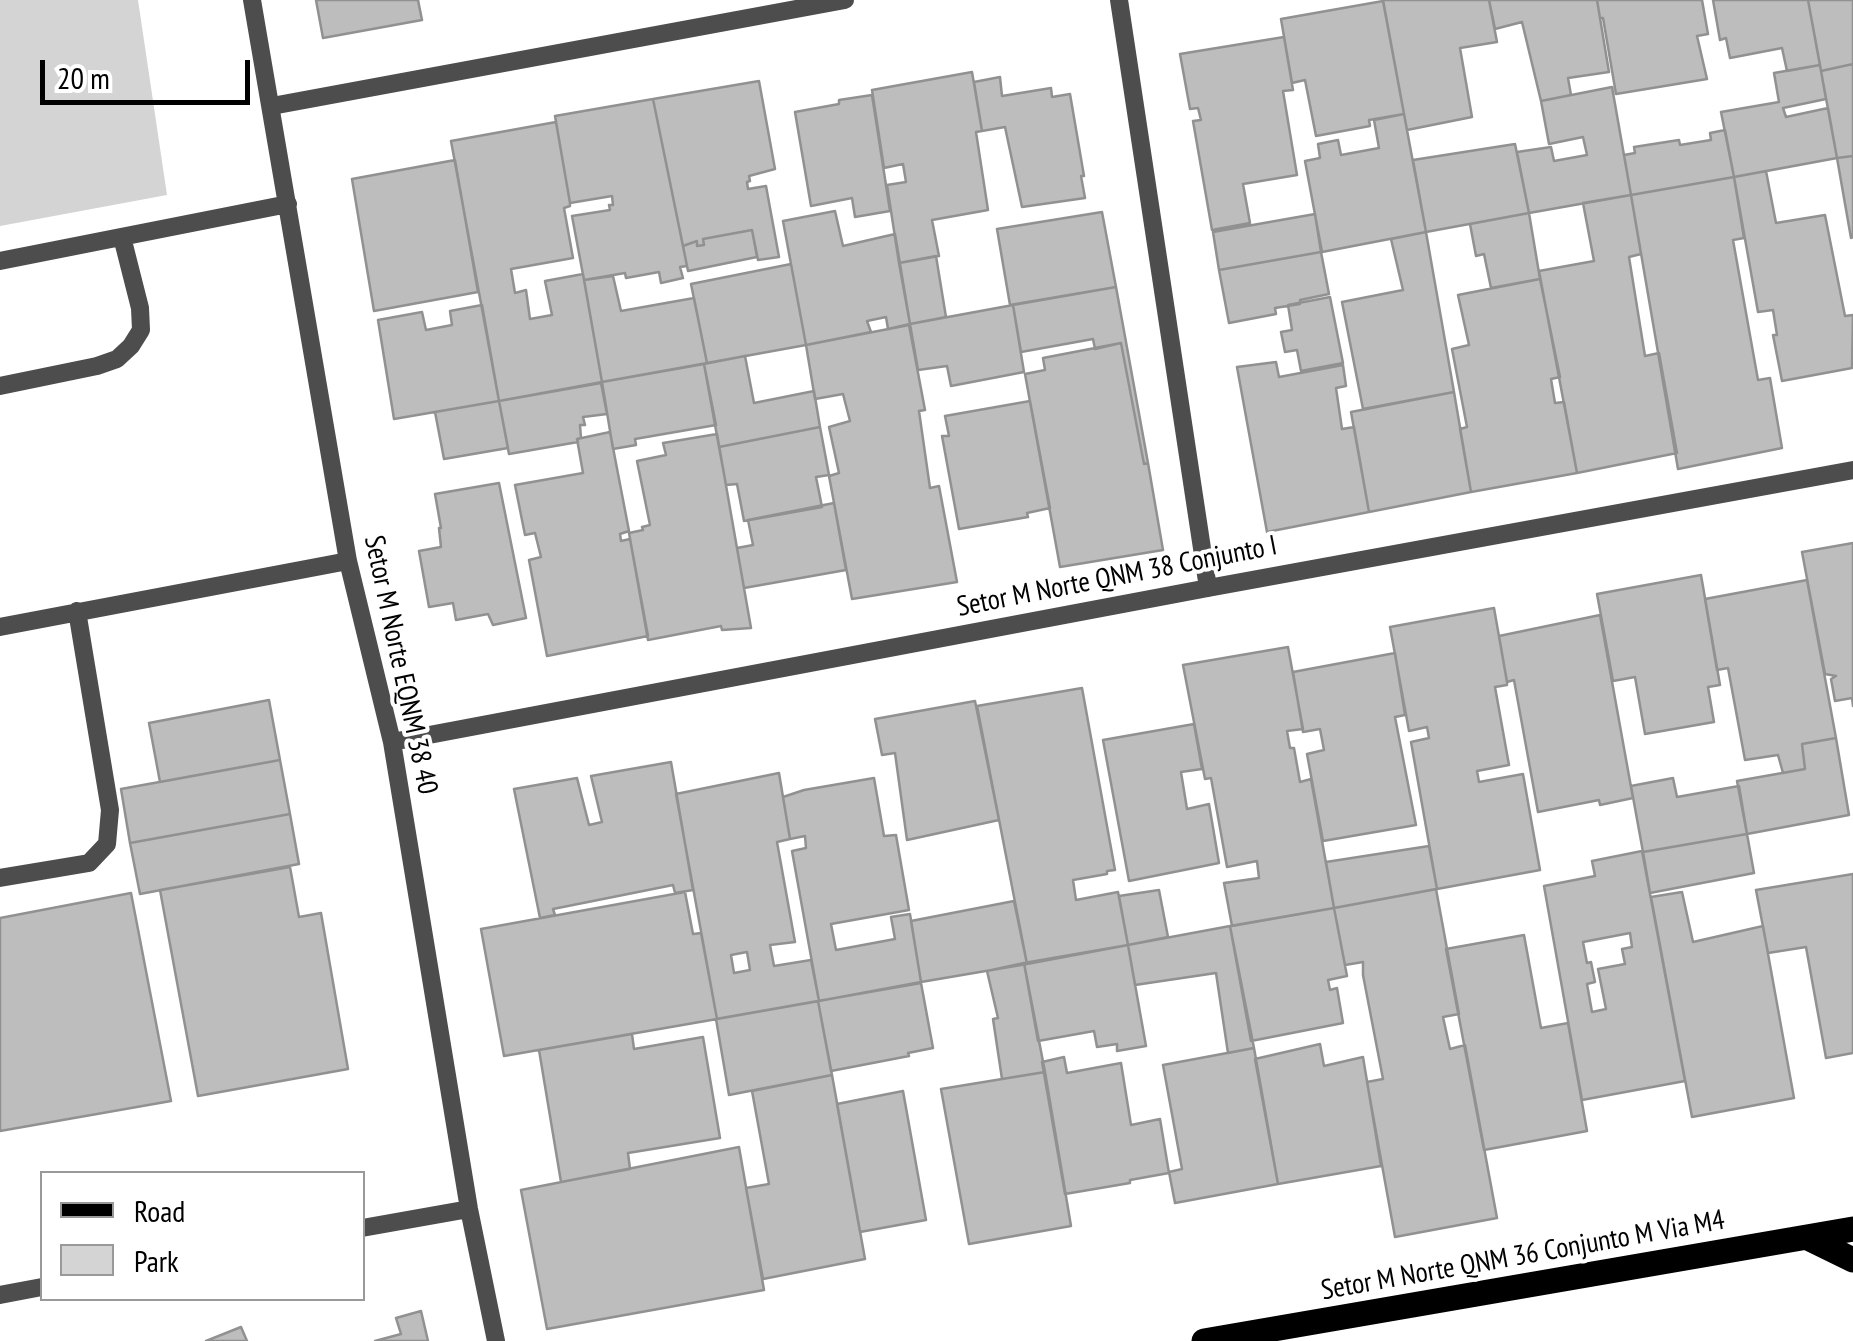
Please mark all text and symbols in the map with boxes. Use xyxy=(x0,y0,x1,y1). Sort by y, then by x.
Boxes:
scale bar xyxy=(45,40,255,102)
text: 20 m xyxy=(57,58,110,97)
street label: Setor M Norte QNM 38 Conjunto I xyxy=(954,529,1280,625)
street label: Setor M Norte EQNM 38 40 xyxy=(356,533,444,797)
legend xyxy=(40,1171,365,1301)
text: Road xyxy=(134,1191,185,1230)
street label: Setor M Norte QNM 36 Conjunto M Via M4 xyxy=(1319,1204,1727,1308)
text: Park xyxy=(134,1241,179,1280)

